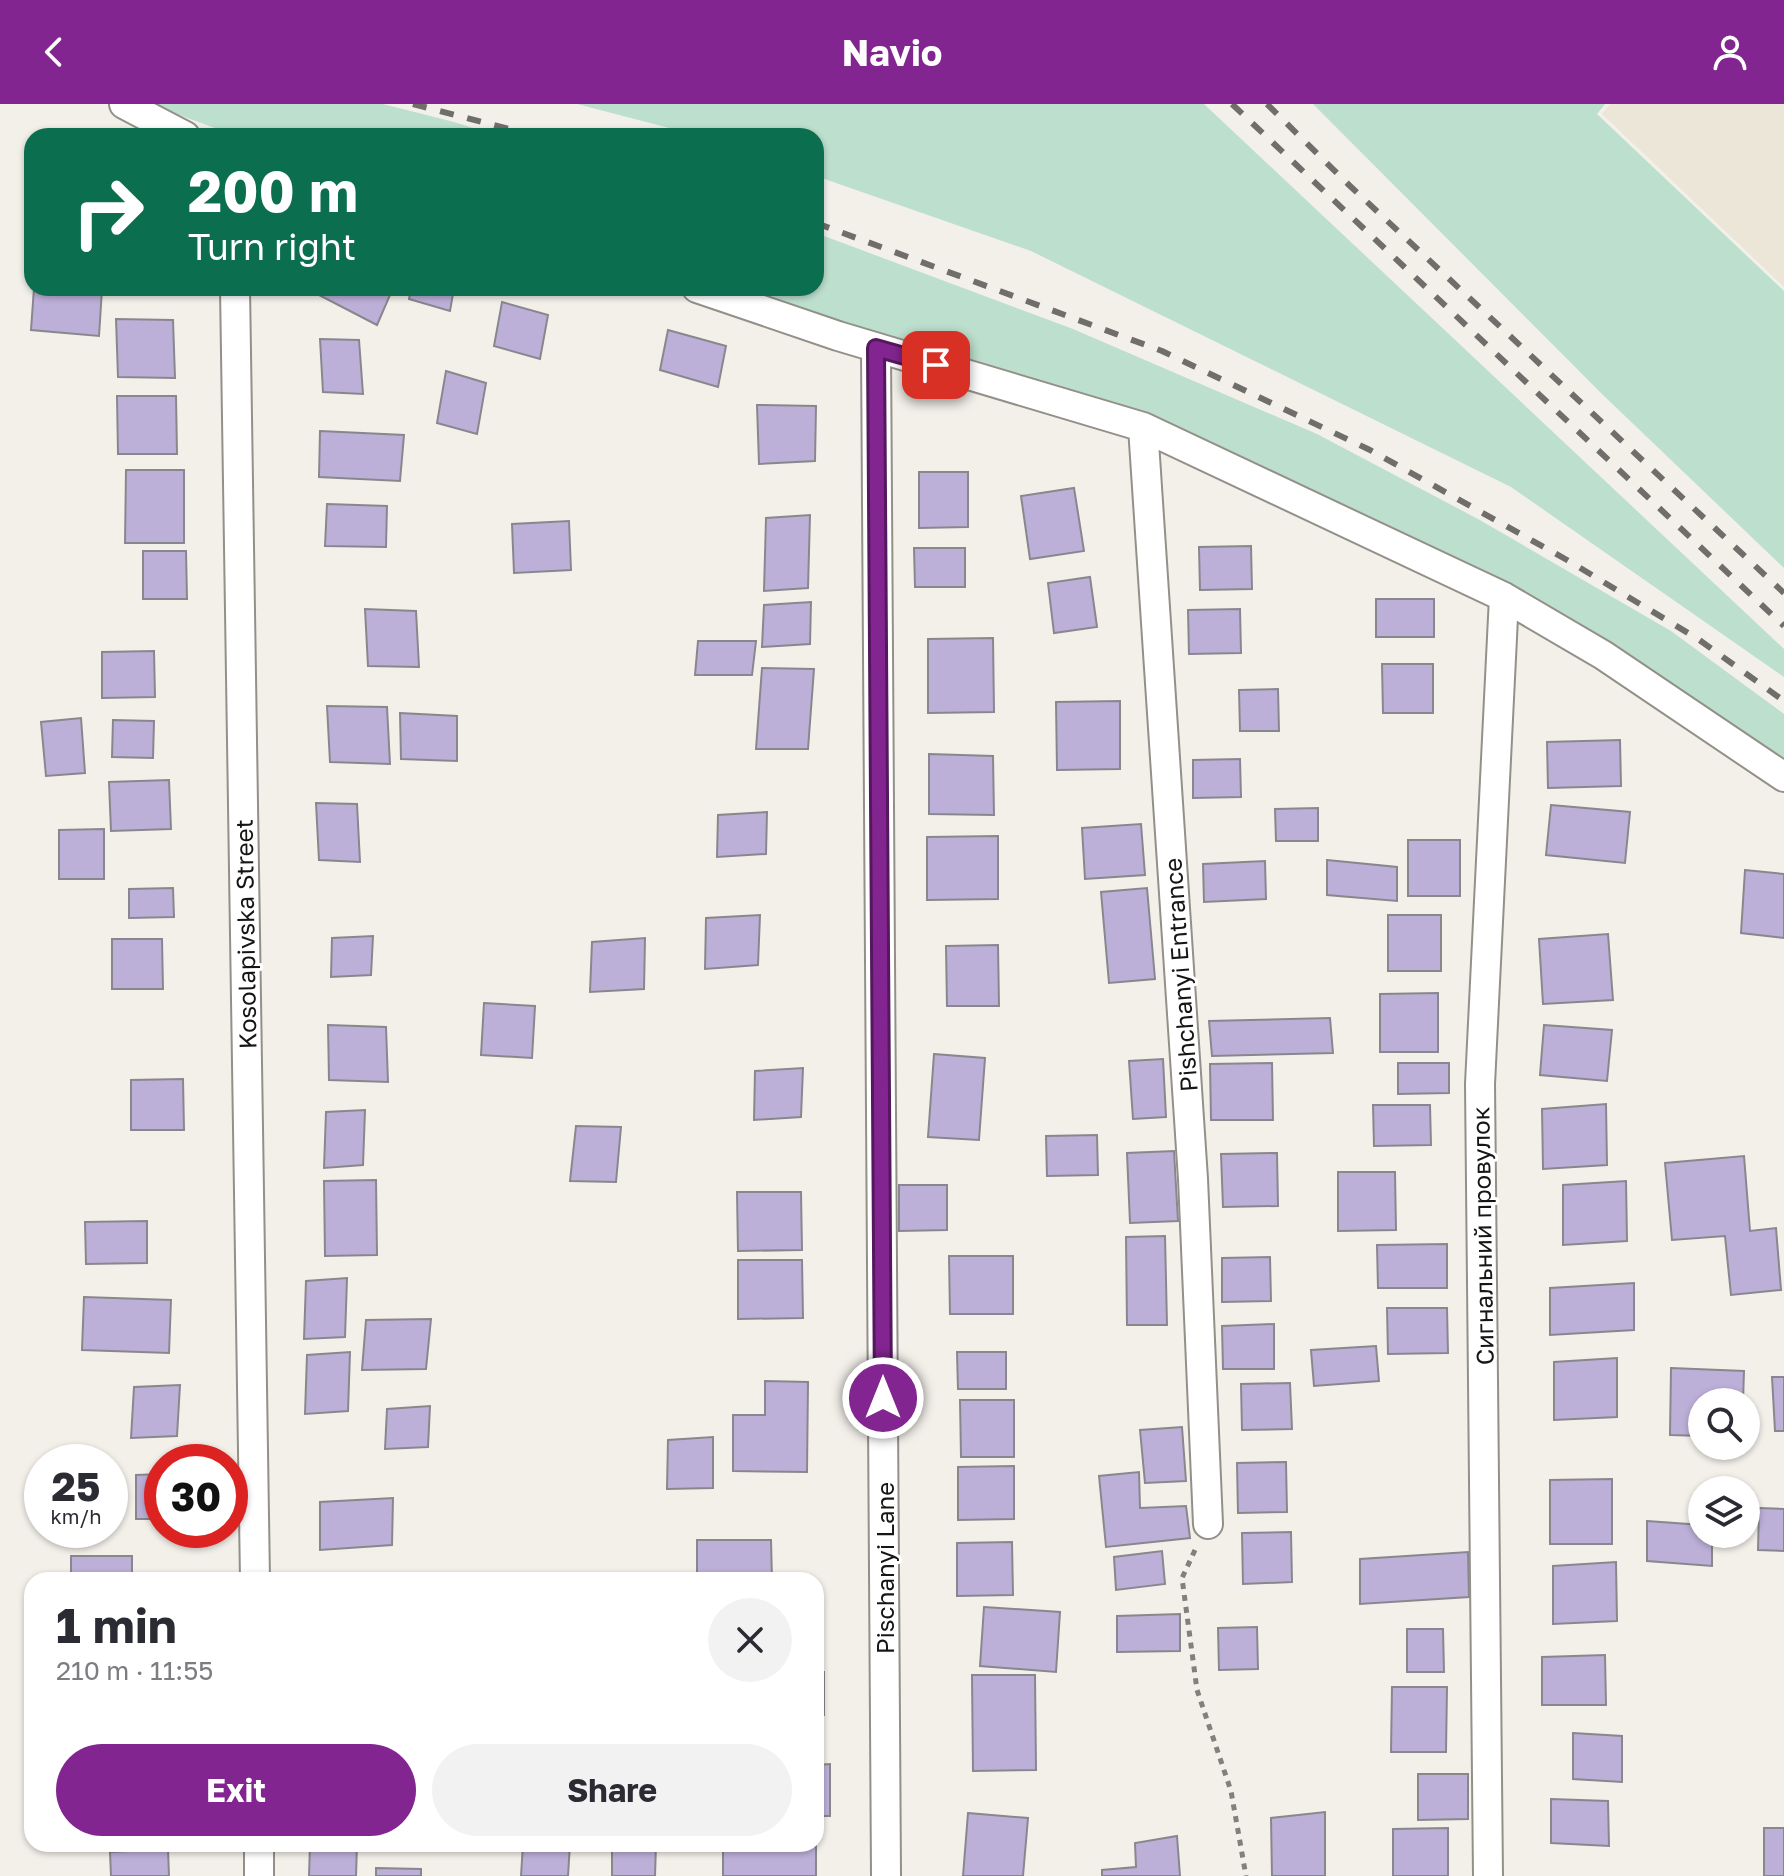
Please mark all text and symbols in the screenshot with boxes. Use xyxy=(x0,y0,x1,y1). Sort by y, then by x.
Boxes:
icon: back xyxy=(32,30,76,74)
icon: person xyxy=(1708,30,1752,74)
text: Navio xyxy=(842,31,942,74)
text: 200 m xyxy=(188,157,358,224)
icon: right xyxy=(56,160,160,264)
text: Turn right xyxy=(188,225,356,268)
pin xyxy=(902,331,970,399)
icon: arrive xyxy=(914,343,958,387)
street label: Kosolapivska Street xyxy=(228,819,262,1049)
street label: Pishchanyi Entrance xyxy=(1157,857,1203,1093)
street label: Сигнальний провулок xyxy=(1465,1106,1499,1366)
position arrow xyxy=(841,1356,925,1440)
map controls xyxy=(1688,1388,1760,1548)
button: search xyxy=(1688,1388,1760,1460)
speed limit sign: 30 xyxy=(144,1444,248,1548)
text: 25 xyxy=(52,1462,100,1510)
button: layers xyxy=(1688,1476,1760,1548)
street label: Pischanyi Lane xyxy=(870,1482,899,1654)
text: km/h xyxy=(51,1504,101,1528)
text: 1 min xyxy=(56,1596,177,1654)
button: close xyxy=(708,1598,792,1682)
text: 210 m · 11:55 xyxy=(56,1655,213,1686)
button: Exit xyxy=(56,1744,416,1836)
button: Share xyxy=(432,1744,792,1836)

